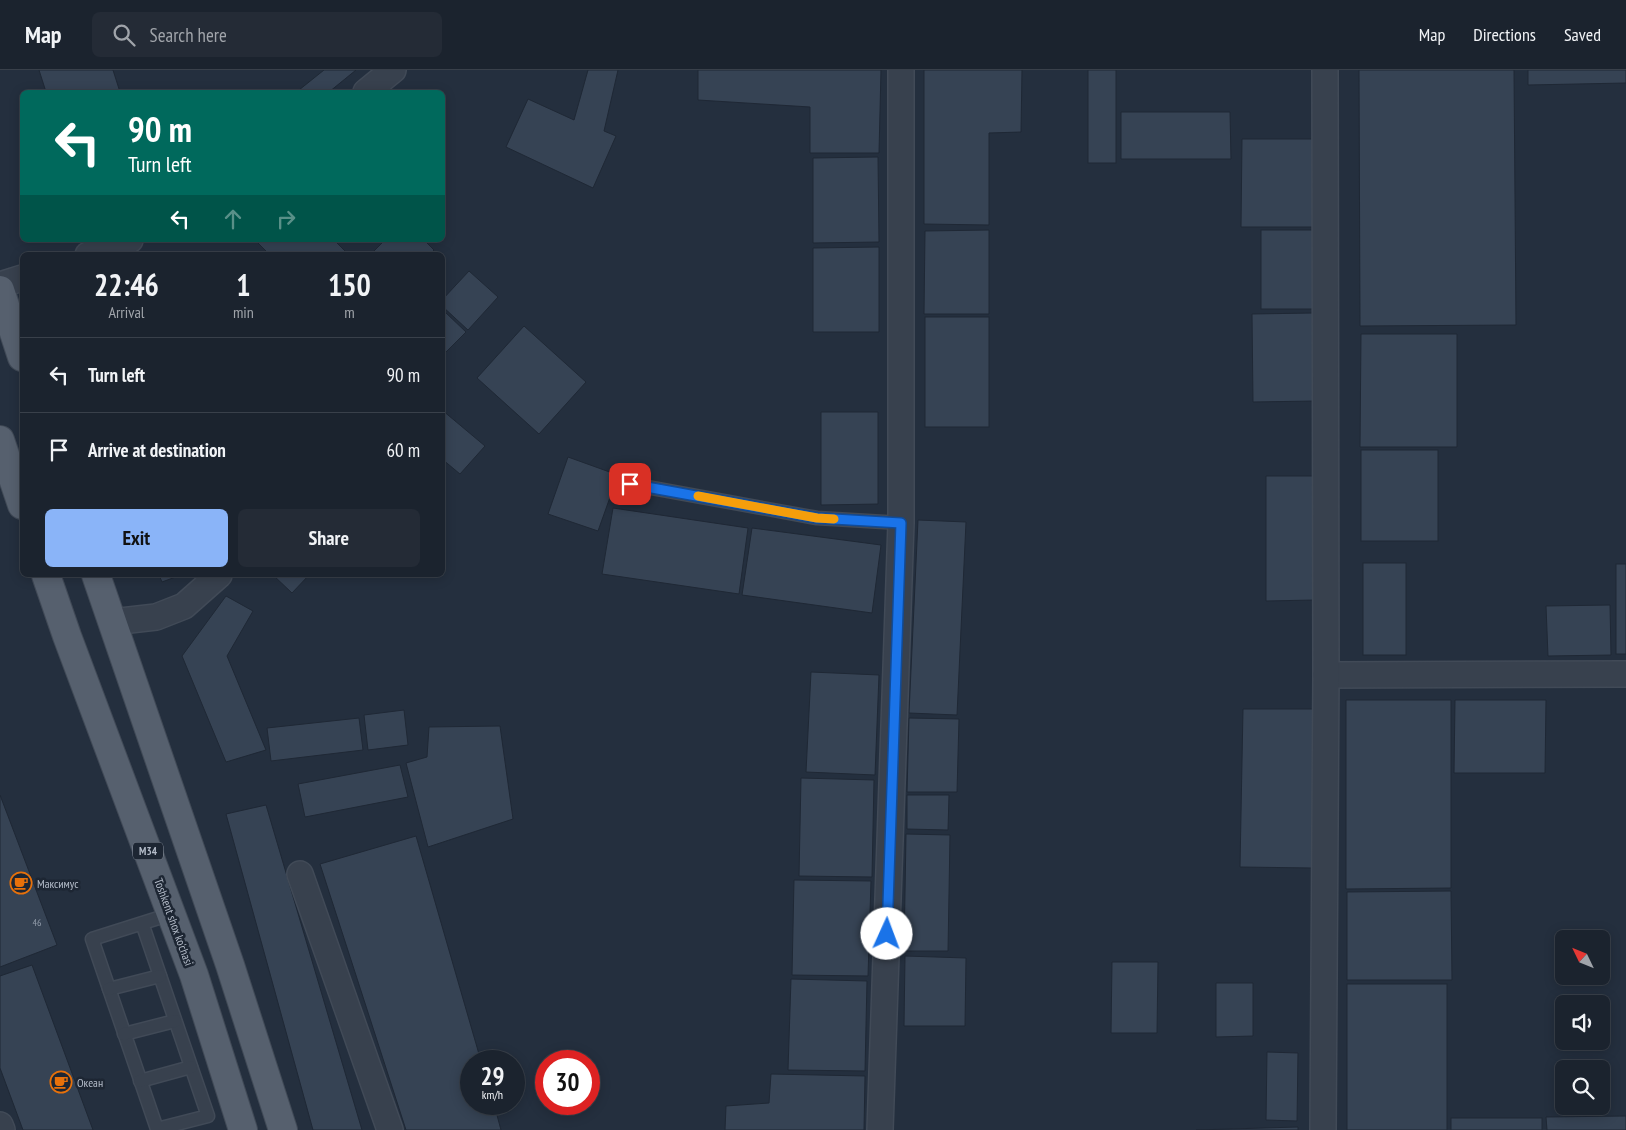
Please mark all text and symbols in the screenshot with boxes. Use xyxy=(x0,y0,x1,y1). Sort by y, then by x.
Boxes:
search box xyxy=(92,12,442,57)
text: Map xyxy=(25,19,62,50)
icon: search xyxy=(110,21,138,49)
text: Search here xyxy=(150,23,227,47)
text: Map xyxy=(1419,23,1445,46)
text: Directions xyxy=(1473,23,1536,46)
text: Saved xyxy=(1564,23,1601,46)
text: 90 m xyxy=(128,106,192,152)
icon: left xyxy=(45,110,110,175)
text: Turn left xyxy=(128,150,192,178)
icon: left xyxy=(166,205,194,233)
icon: ahead xyxy=(219,205,247,233)
icon: right xyxy=(272,205,300,233)
text: 22:46 xyxy=(94,265,159,304)
text: 1 xyxy=(236,265,251,304)
text: 150 xyxy=(328,265,371,304)
text: Arrival xyxy=(108,302,145,322)
text: min xyxy=(233,302,254,322)
text: m xyxy=(344,302,355,322)
icon: left xyxy=(45,361,73,389)
text: Turn left xyxy=(88,363,145,387)
text: 90 m xyxy=(387,363,420,387)
icon: arrive xyxy=(45,436,73,464)
text: Arrive at destination xyxy=(88,438,226,462)
text: 60 m xyxy=(387,438,420,462)
pin xyxy=(609,463,651,505)
icon: arrive xyxy=(616,470,644,498)
button: Exit xyxy=(45,509,228,567)
button: Share xyxy=(238,509,420,567)
road number: M34 xyxy=(133,842,163,859)
cafe icon: Максимус xyxy=(9,871,33,895)
place label: Максимус xyxy=(37,876,79,891)
street label: Toshkent shox ko'chasi xyxy=(151,876,197,968)
position arrow xyxy=(860,907,912,959)
house number: 46 xyxy=(33,916,42,929)
north arrow xyxy=(1555,930,1610,985)
map controls xyxy=(1555,930,1610,1115)
button: sound xyxy=(1555,995,1610,1050)
speed limit sign: 30 xyxy=(535,1050,600,1115)
text: 29 xyxy=(481,1060,504,1092)
button: search xyxy=(1555,1060,1610,1115)
cafe icon: Океан xyxy=(49,1070,73,1094)
place label: Океан xyxy=(77,1075,103,1090)
text: km/h xyxy=(482,1087,503,1102)

